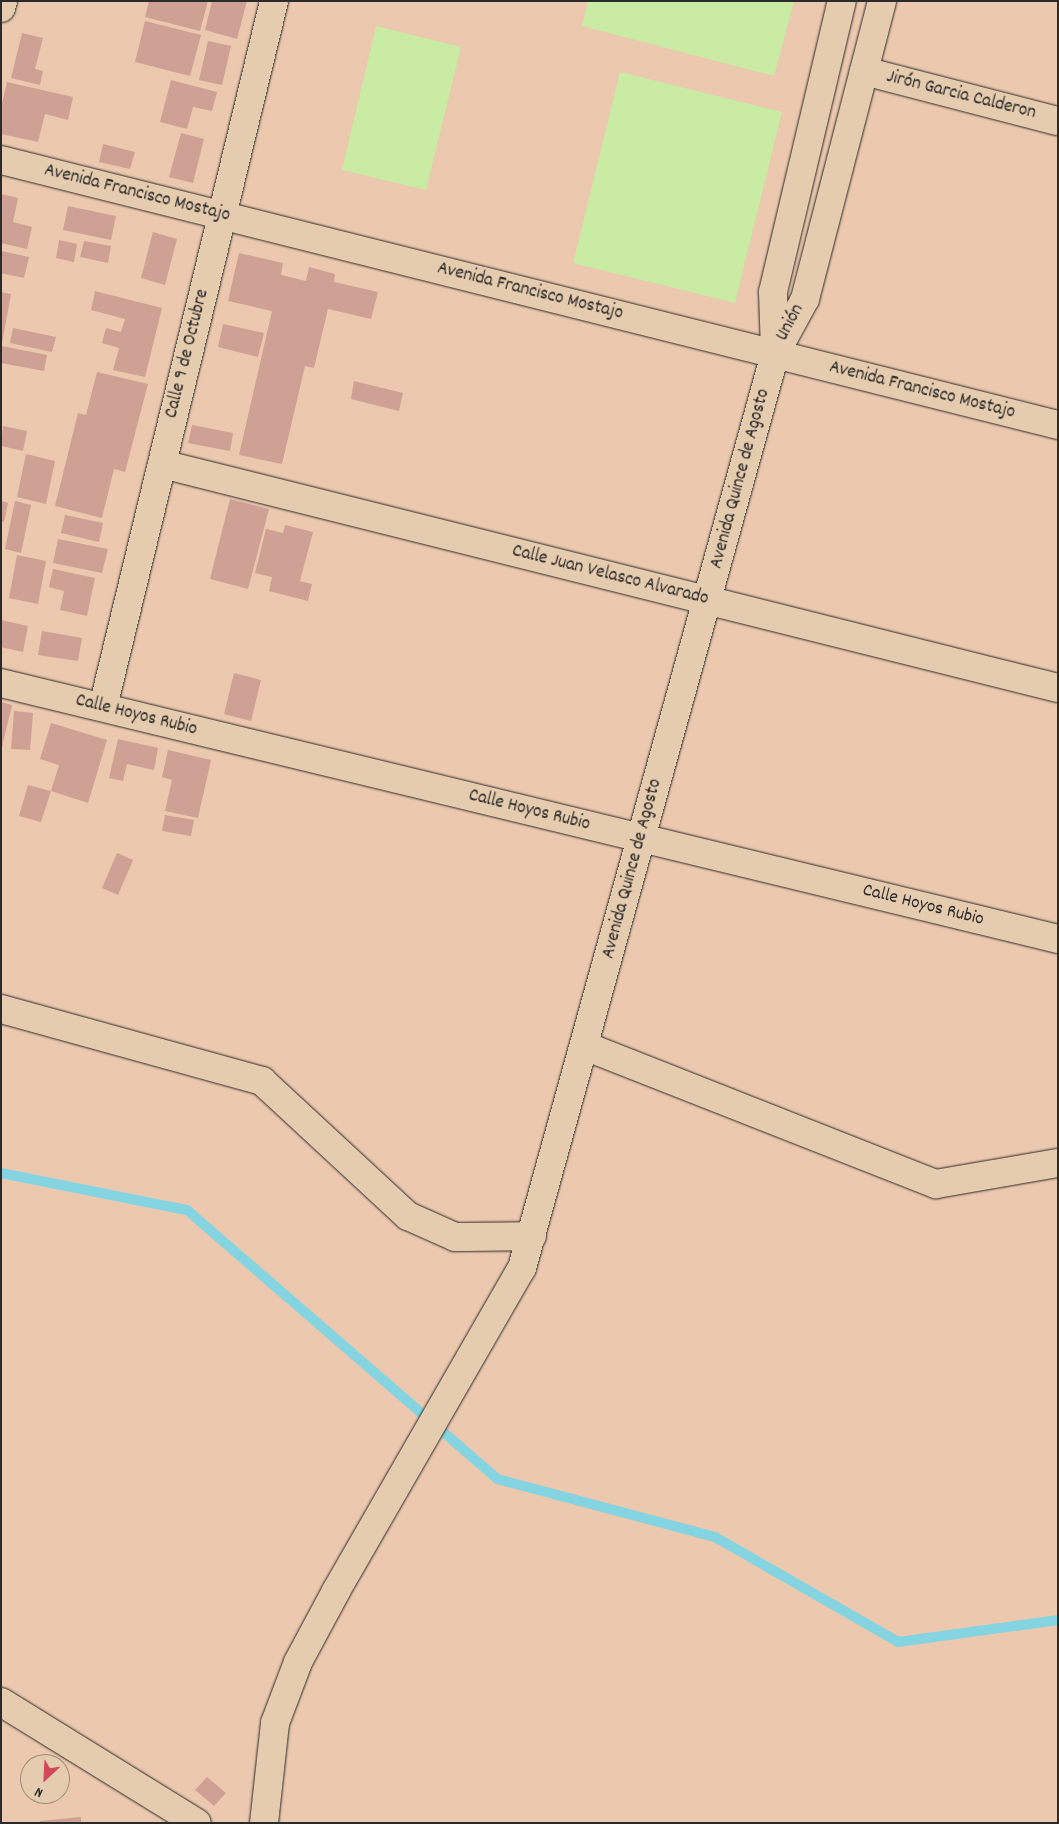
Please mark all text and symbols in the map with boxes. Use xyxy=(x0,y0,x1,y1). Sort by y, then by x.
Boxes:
street label: Jirón Garcia Calderon xyxy=(884,66,1038,126)
street label: Avenida Francisco Mostajo xyxy=(42,160,232,228)
street label: Avenida Francisco Mostajo xyxy=(435,258,625,326)
street label: Calle 9 de Octubre xyxy=(161,287,215,421)
street label: Unión xyxy=(772,301,810,345)
street label: Avenida Francisco Mostajo xyxy=(827,357,1017,425)
street label: Avenida Quince de Agosto xyxy=(706,387,776,571)
street label: Calle Juan Velasco Alvarado xyxy=(509,541,711,611)
street label: Calle Hoyos Rubio xyxy=(73,690,199,742)
street label: Avenida Quince de Agosto xyxy=(598,777,668,961)
street label: Calle Hoyos Rubio xyxy=(466,785,592,837)
street label: Calle Hoyos Rubio xyxy=(860,880,986,932)
north arrow xyxy=(20,1754,70,1804)
text: N xyxy=(32,1781,46,1802)

